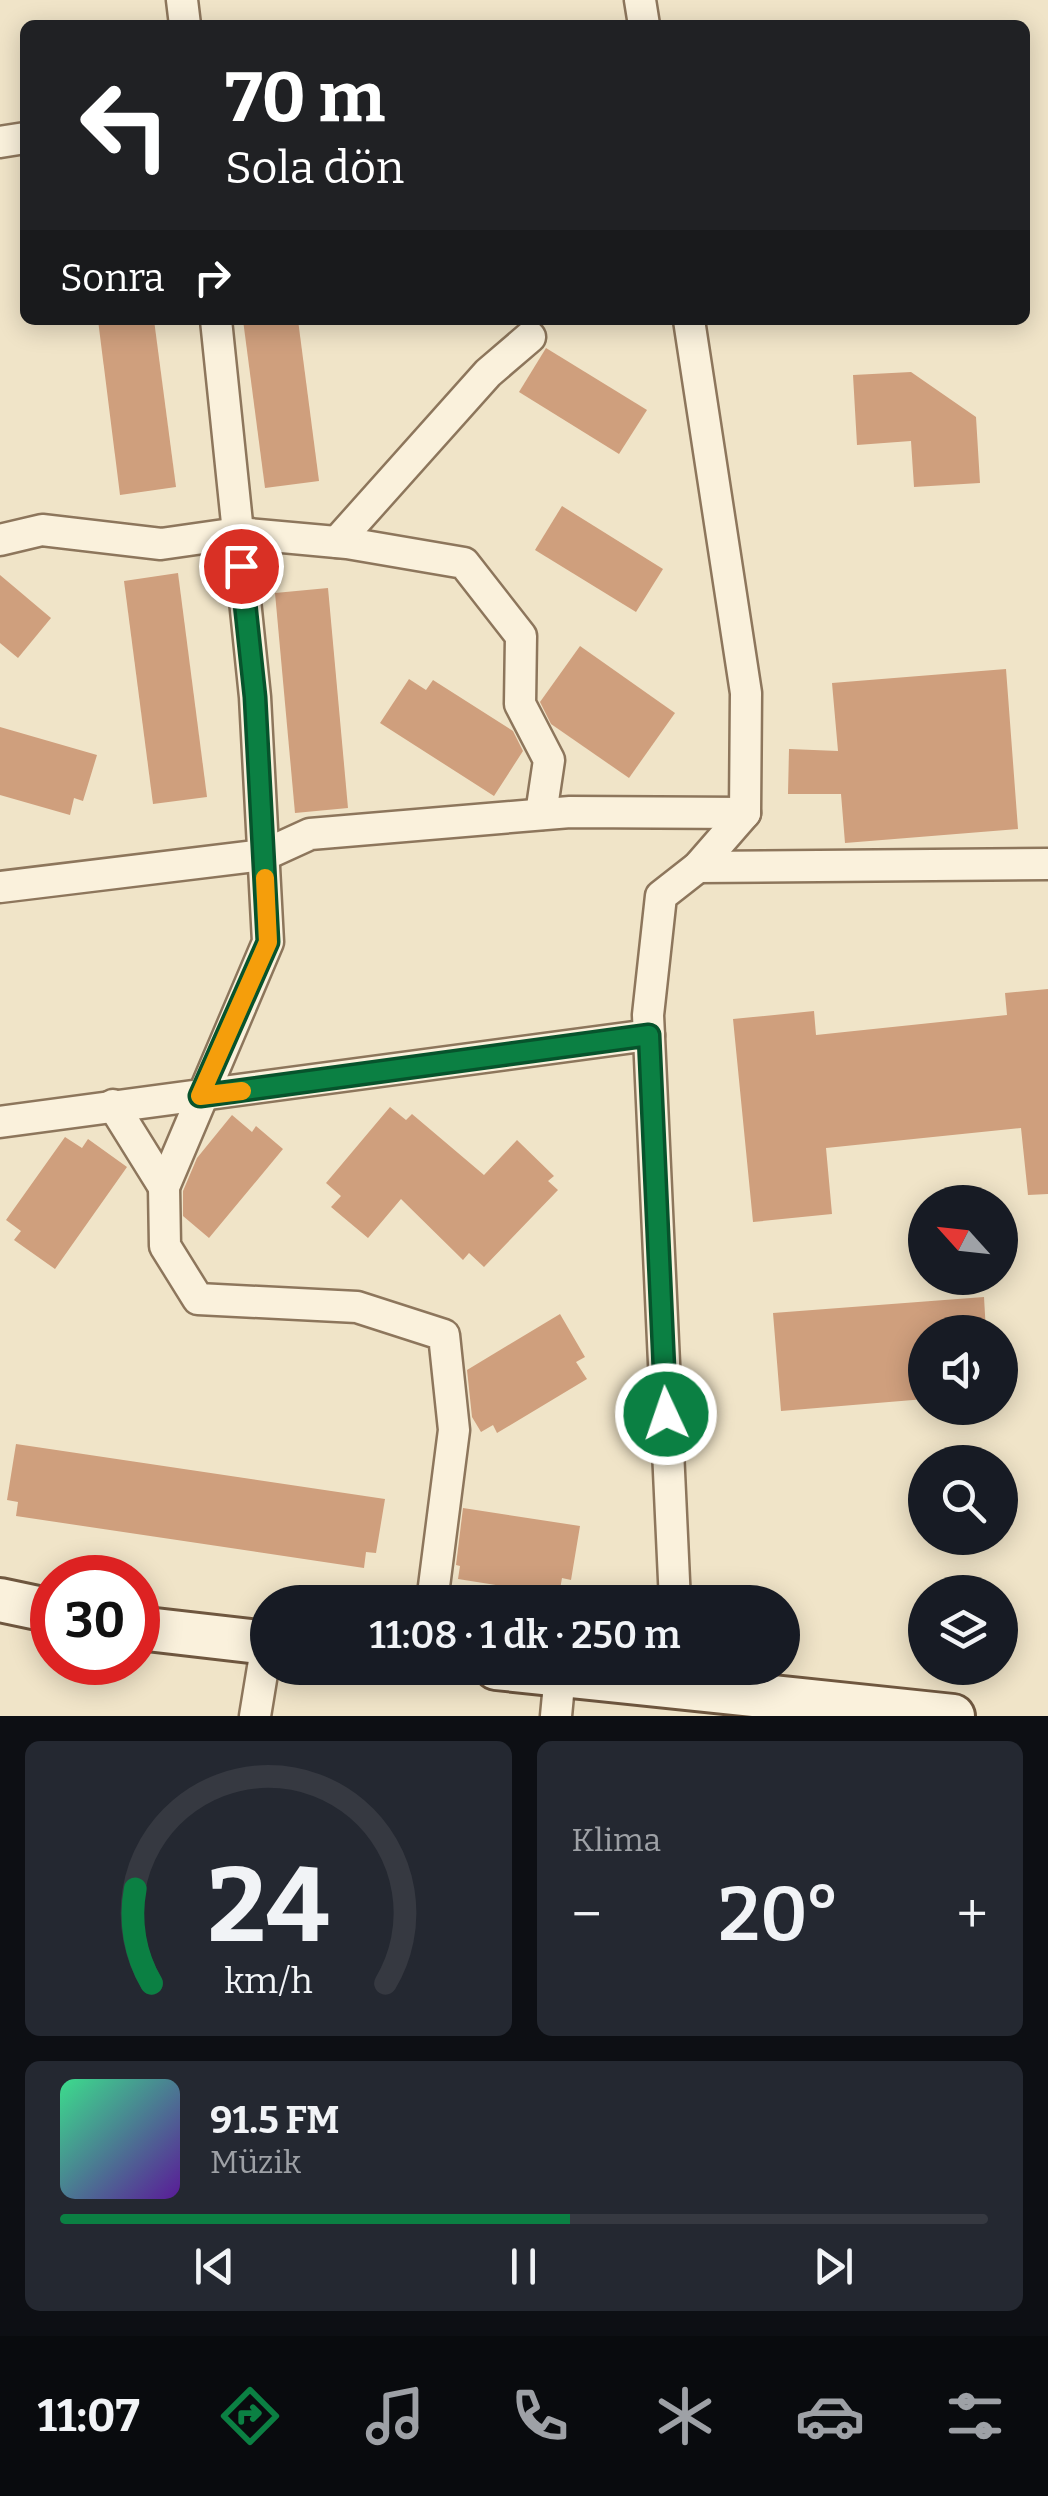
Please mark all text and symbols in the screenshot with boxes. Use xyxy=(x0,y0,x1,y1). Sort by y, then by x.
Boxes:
text: 70 m xyxy=(225,56,385,140)
icon: left xyxy=(60,60,190,190)
text: Sola dön xyxy=(225,141,404,195)
icon: right xyxy=(185,250,240,305)
text: Sonra xyxy=(60,255,165,301)
pin xyxy=(199,524,284,609)
icon: arrive xyxy=(214,539,269,594)
north arrow xyxy=(908,1185,1018,1295)
map controls xyxy=(908,1185,1018,1685)
button: sound xyxy=(908,1315,1018,1425)
position arrow xyxy=(614,1362,718,1466)
button: search xyxy=(908,1445,1018,1555)
speed limit sign: 30 xyxy=(30,1555,160,1685)
button: layers xyxy=(908,1575,1018,1685)
text: 11:08 · 1 dk · 250 m xyxy=(370,1612,681,1658)
text: Klima xyxy=(572,1821,661,1859)
text: 24 xyxy=(207,1844,329,1969)
text: 20° xyxy=(718,1870,840,1960)
text: − xyxy=(572,1882,602,1948)
text: + xyxy=(957,1882,988,1948)
text: km/h xyxy=(224,1960,312,2002)
text: 91.5 FM xyxy=(210,2097,339,2143)
text: Müzik xyxy=(210,2143,301,2181)
icon: previous xyxy=(187,2239,242,2294)
icon: pause xyxy=(496,2239,551,2294)
icon: next xyxy=(806,2239,861,2294)
icon: directions xyxy=(215,2381,285,2451)
icon: music xyxy=(360,2381,430,2451)
icon: phone xyxy=(505,2381,575,2451)
icon: climate xyxy=(650,2381,720,2451)
icon: car xyxy=(795,2381,865,2451)
icon: filters xyxy=(940,2381,1010,2451)
text: 11:07 xyxy=(38,2389,140,2443)

